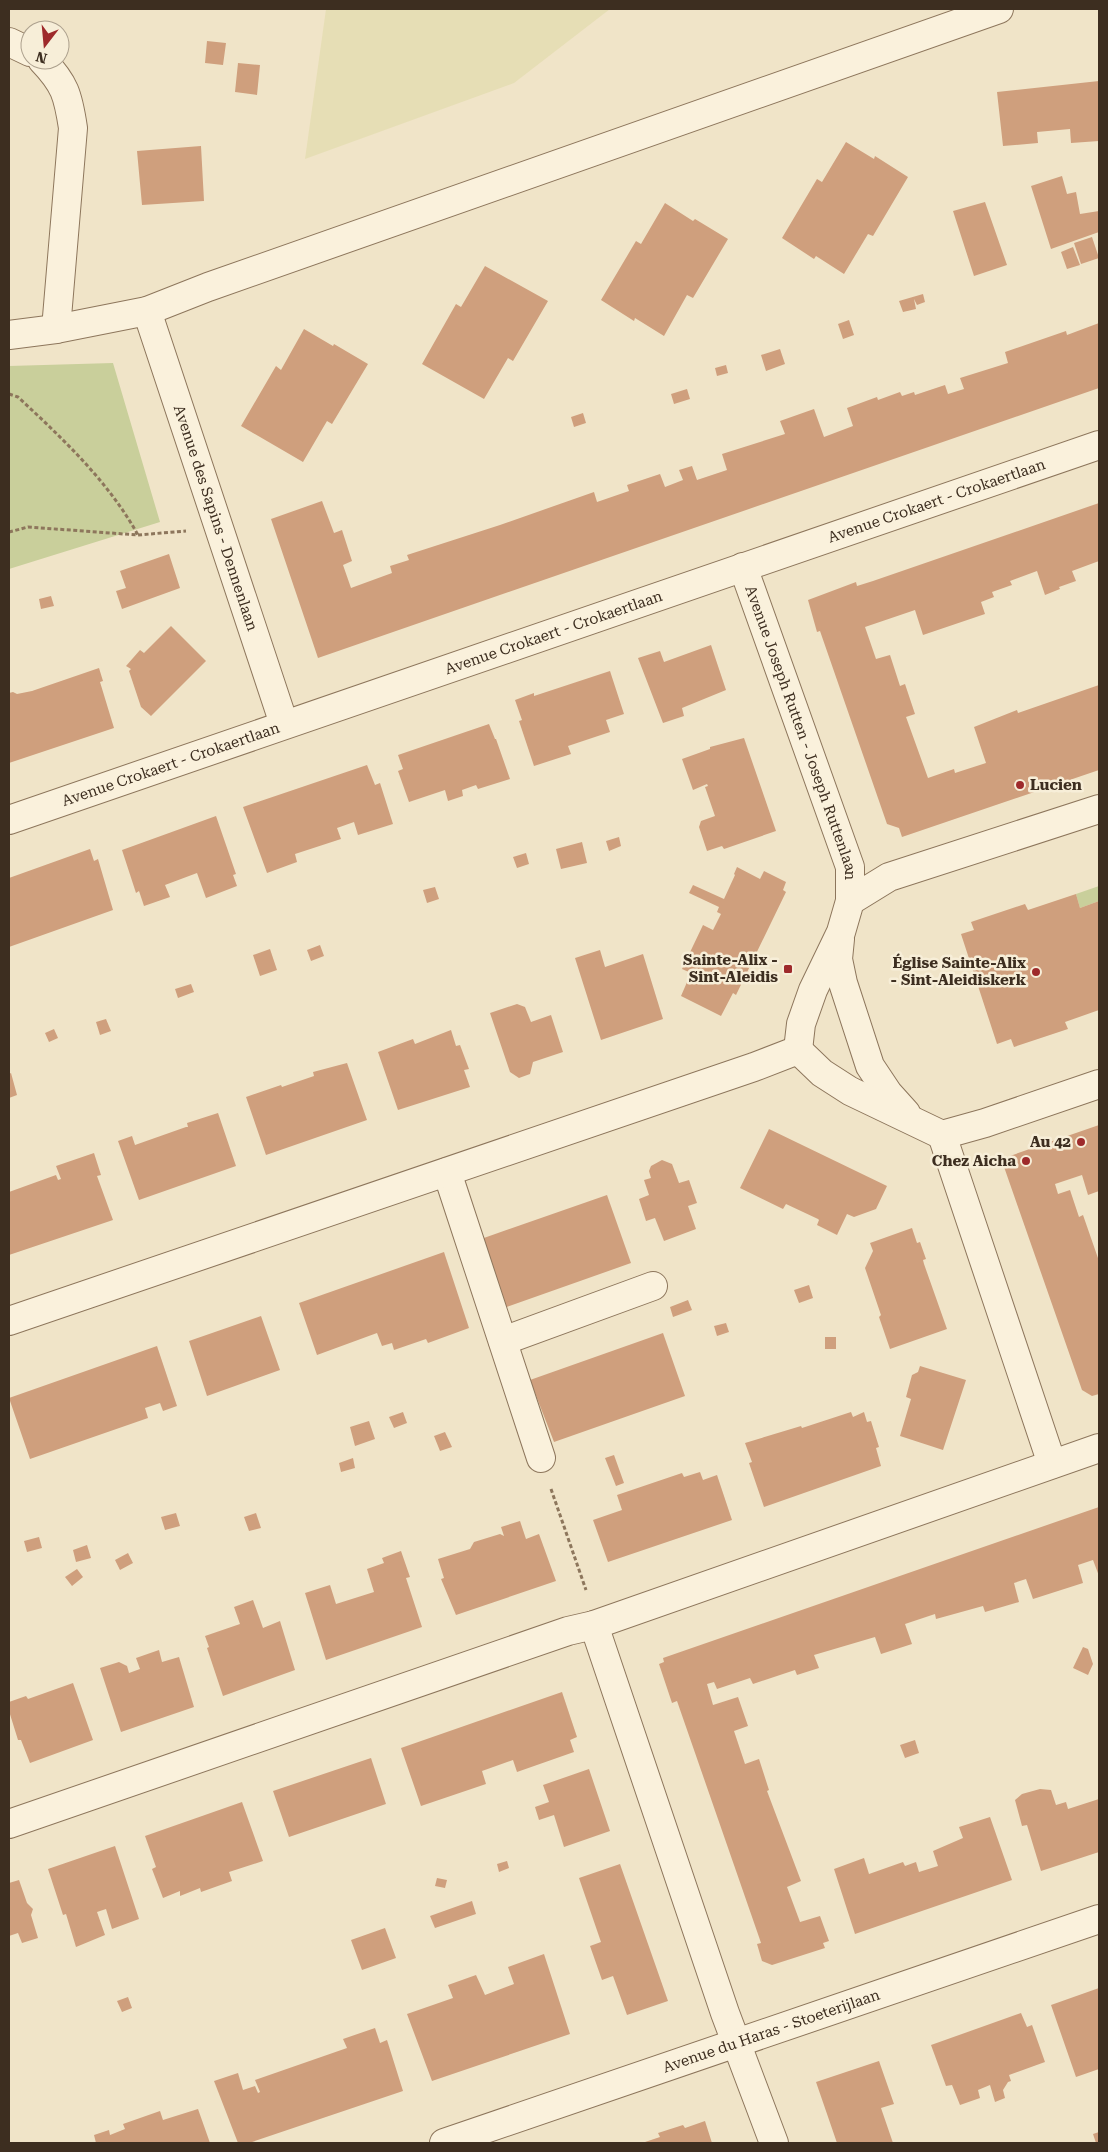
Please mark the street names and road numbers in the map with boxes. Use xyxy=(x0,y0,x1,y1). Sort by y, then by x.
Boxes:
street label: Avenue des Sapins - Dennenlaan xyxy=(170,403,262,634)
street label: Avenue Crokaert - Crokaertlaan xyxy=(825,455,1048,547)
street label: Avenue Joseph Rutten - Joseph Ruttenlaan xyxy=(741,583,860,881)
street label: Avenue Crokaert - Crokaertlaan xyxy=(442,587,665,678)
street label: Avenue Crokaert - Crokaertlaan xyxy=(60,719,282,810)
street label: Avenue du Haras - Stoeterijlaan xyxy=(660,1985,883,2076)

